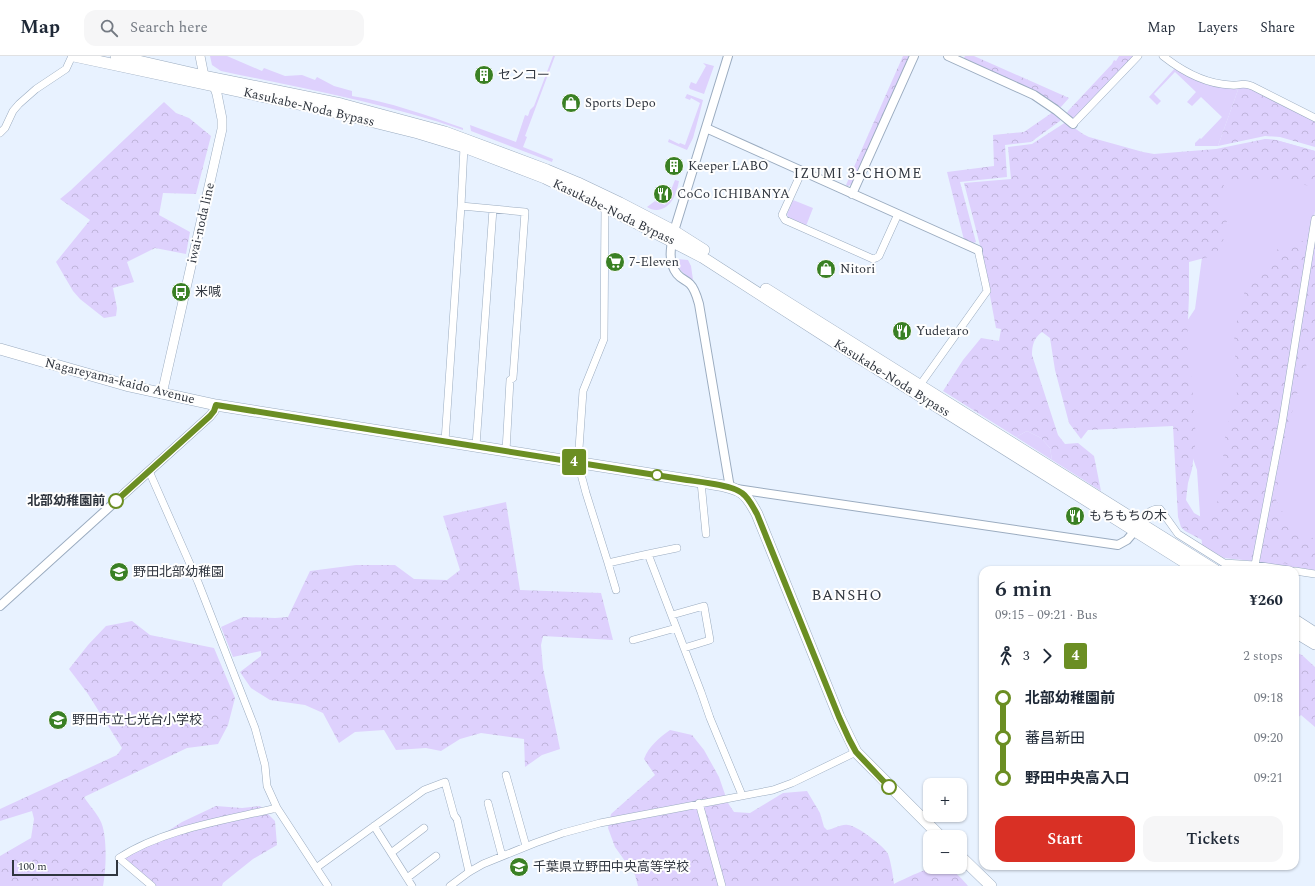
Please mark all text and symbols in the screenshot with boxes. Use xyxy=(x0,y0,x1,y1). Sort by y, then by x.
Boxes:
search box xyxy=(84,10,364,46)
text: Map xyxy=(20,13,60,42)
text: Search here xyxy=(130,16,208,39)
icon: search xyxy=(98,17,120,39)
text: Map xyxy=(1147,17,1176,38)
text: Layers xyxy=(1198,17,1238,38)
text: Share xyxy=(1260,17,1295,38)
building icon: センコー xyxy=(473,64,495,86)
place label: センコー xyxy=(498,65,550,85)
street label: Kasukabe-Noda Bypass xyxy=(241,82,377,132)
shop icon: Sports Depo xyxy=(560,92,582,114)
place label: Sports Depo xyxy=(585,93,656,113)
building icon: Keeper LABO xyxy=(663,155,685,177)
place label: Keeper LABO xyxy=(688,156,769,176)
district label: IZUMI 3-CHOME xyxy=(794,163,922,184)
street label: Kasukabe-Noda Bypass xyxy=(549,174,679,250)
street label: iwai-noda line xyxy=(182,181,220,265)
restaurant icon: CoCo ICHIBANYA xyxy=(652,183,674,205)
place label: CoCo ICHIBANYA xyxy=(677,184,790,204)
supermarket icon: 7-Eleven xyxy=(604,251,626,273)
place label: 7-Eleven xyxy=(629,252,679,272)
shop icon: Nitori xyxy=(815,258,837,280)
place label: Nitori xyxy=(840,259,875,279)
bus stop icon: 米喊 xyxy=(170,281,192,303)
place label: 米喊 xyxy=(195,282,221,302)
restaurant icon: Yudetaro xyxy=(891,320,913,342)
place label: Yudetaro xyxy=(916,321,969,341)
street label: Kasukabe-Noda Bypass xyxy=(830,334,954,422)
street label: Nagareyama-kaido Avenue xyxy=(43,353,197,409)
line badge: 4 xyxy=(561,449,587,475)
text: 4 xyxy=(570,451,578,472)
unlabelled marker xyxy=(651,469,663,481)
place label: 北部幼稚園前 xyxy=(27,491,105,511)
marker: 北部幼稚園前 xyxy=(108,493,124,509)
restaurant icon: もちもちの木 xyxy=(1064,505,1086,527)
place label: もちもちの木 xyxy=(1089,506,1167,526)
school or university icon: 野田北部幼稚園 xyxy=(108,561,130,583)
place label: 野田北部幼稚園 xyxy=(133,562,224,582)
text: 6 min xyxy=(995,573,1052,606)
district label: BANSHO xyxy=(811,584,883,607)
text: ¥260 xyxy=(1249,589,1283,612)
text: 09:15 – 09:21 · Bus xyxy=(995,605,1098,625)
icon: walk xyxy=(995,645,1017,667)
icon: forward xyxy=(1036,645,1058,667)
text: 4 xyxy=(1072,645,1079,666)
text: 3 xyxy=(1023,646,1030,666)
text: 2 stops xyxy=(1243,646,1283,666)
text: 北部幼稚園前 xyxy=(1025,687,1115,710)
text: 09:18 xyxy=(1254,688,1283,708)
school or university icon: 野田市立七光台小学校 xyxy=(47,709,69,731)
place label: 野田市立七光台小学校 xyxy=(72,710,202,730)
text: 蕃昌新田 xyxy=(1025,727,1085,750)
text: 09:20 xyxy=(1254,728,1283,748)
text: 野田中央高入口 xyxy=(1025,767,1130,790)
text: 09:21 xyxy=(1254,768,1283,788)
map controls xyxy=(923,778,967,874)
button: + xyxy=(923,778,967,822)
unlabelled marker xyxy=(881,779,897,795)
button: Start xyxy=(995,816,1135,862)
button: Tickets xyxy=(1143,816,1283,862)
button: − xyxy=(923,830,967,874)
school or university icon: 千葉県立野田中央高等学校 xyxy=(508,856,530,878)
place label: 千葉県立野田中央高等学校 xyxy=(533,857,689,877)
scale bar xyxy=(12,858,118,877)
text: 100 m xyxy=(18,858,47,875)

